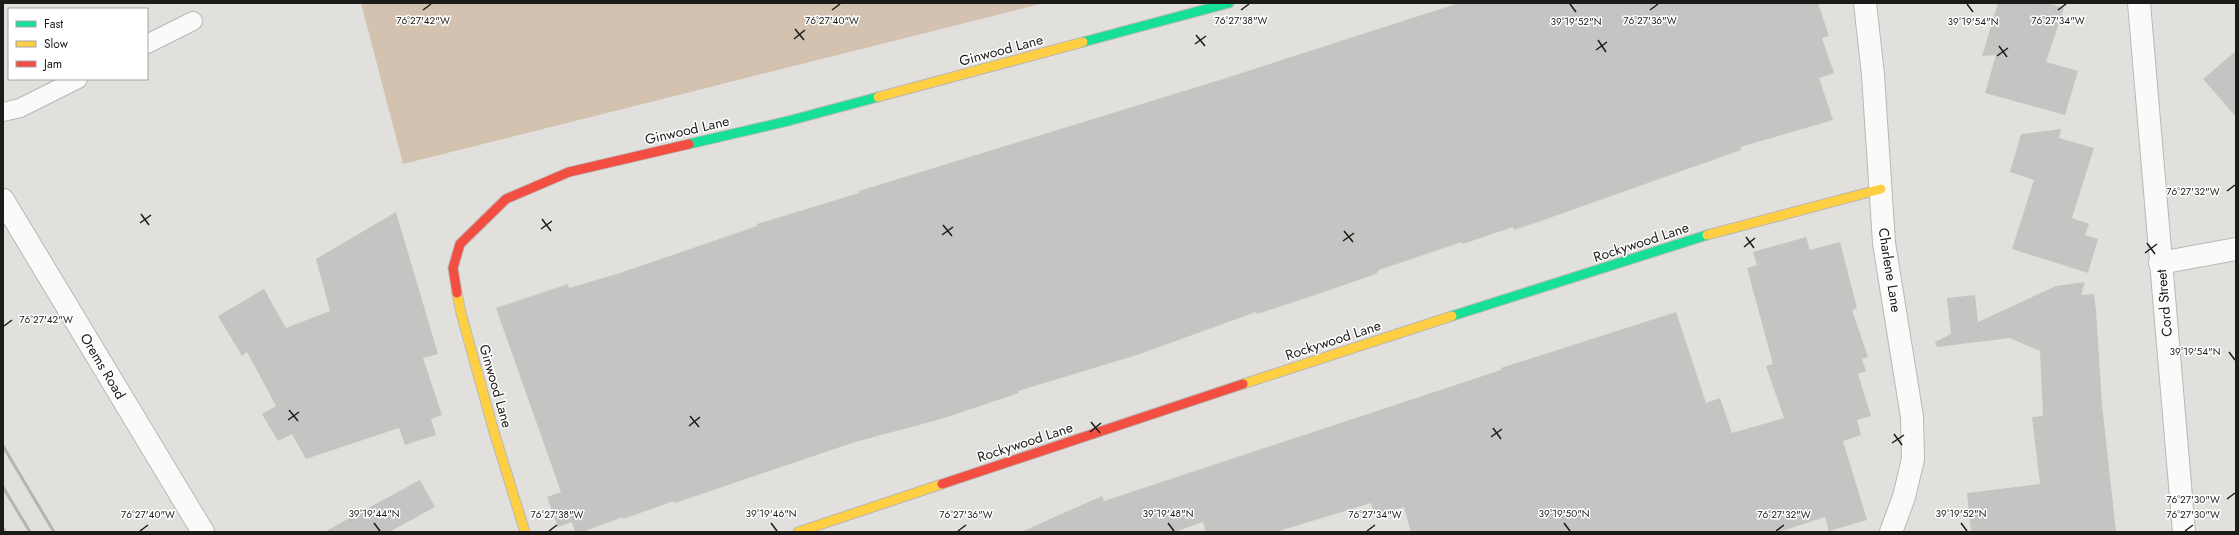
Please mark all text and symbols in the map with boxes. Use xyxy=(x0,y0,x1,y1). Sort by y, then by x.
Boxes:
legend xyxy=(8,8,148,80)
text: 76°27'42"W xyxy=(396,13,450,28)
text: 76°27'40"W xyxy=(805,13,859,28)
text: 76°27'38"W xyxy=(1214,13,1268,28)
text: 76°27'36"W xyxy=(1623,13,1677,28)
text: 76°27'34"W xyxy=(2031,13,2085,28)
text: 39°19'52"N xyxy=(1551,14,1601,29)
text: 39°19'54"N xyxy=(1948,14,1998,29)
text: Fast xyxy=(44,15,63,33)
street label: Ginwood Lane xyxy=(957,29,1045,71)
text: Slow xyxy=(44,35,69,53)
text: Jam xyxy=(42,55,62,73)
street label: Ginwood Lane xyxy=(643,111,731,149)
text: 76°27'32"W xyxy=(2166,184,2220,199)
street label: Rockywood Lane xyxy=(1591,217,1691,267)
street label: Charlene Lane xyxy=(1873,226,1907,314)
street label: Cord Street xyxy=(2151,268,2177,338)
text: 76°27'42"W xyxy=(19,312,73,327)
street label: Rockywood Lane xyxy=(1283,315,1383,365)
street label: Orems Road xyxy=(75,329,131,403)
street label: Ginwood Lane xyxy=(475,342,517,430)
text: 39°19'54"N xyxy=(2170,344,2220,359)
street label: Rockywood Lane xyxy=(975,417,1075,467)
text: 76°27'30"W xyxy=(2166,492,2220,507)
text: 39°19'44"N xyxy=(348,506,400,521)
text: 39°19'46"N xyxy=(745,506,797,521)
text: 39°19'48"N xyxy=(1143,506,1193,521)
text: 39°19'50"N xyxy=(1538,506,1590,521)
text: 39°19'52"N xyxy=(1936,506,1986,521)
text: 76°27'40"W xyxy=(121,507,175,522)
text: 76°27'38"W xyxy=(530,507,584,522)
text: 76°27'36"W xyxy=(939,507,993,522)
text: 76°27'34"W xyxy=(1348,507,1402,522)
text: 76°27'32"W xyxy=(1757,507,1811,522)
text: 76°27'30"W xyxy=(2166,507,2220,522)

